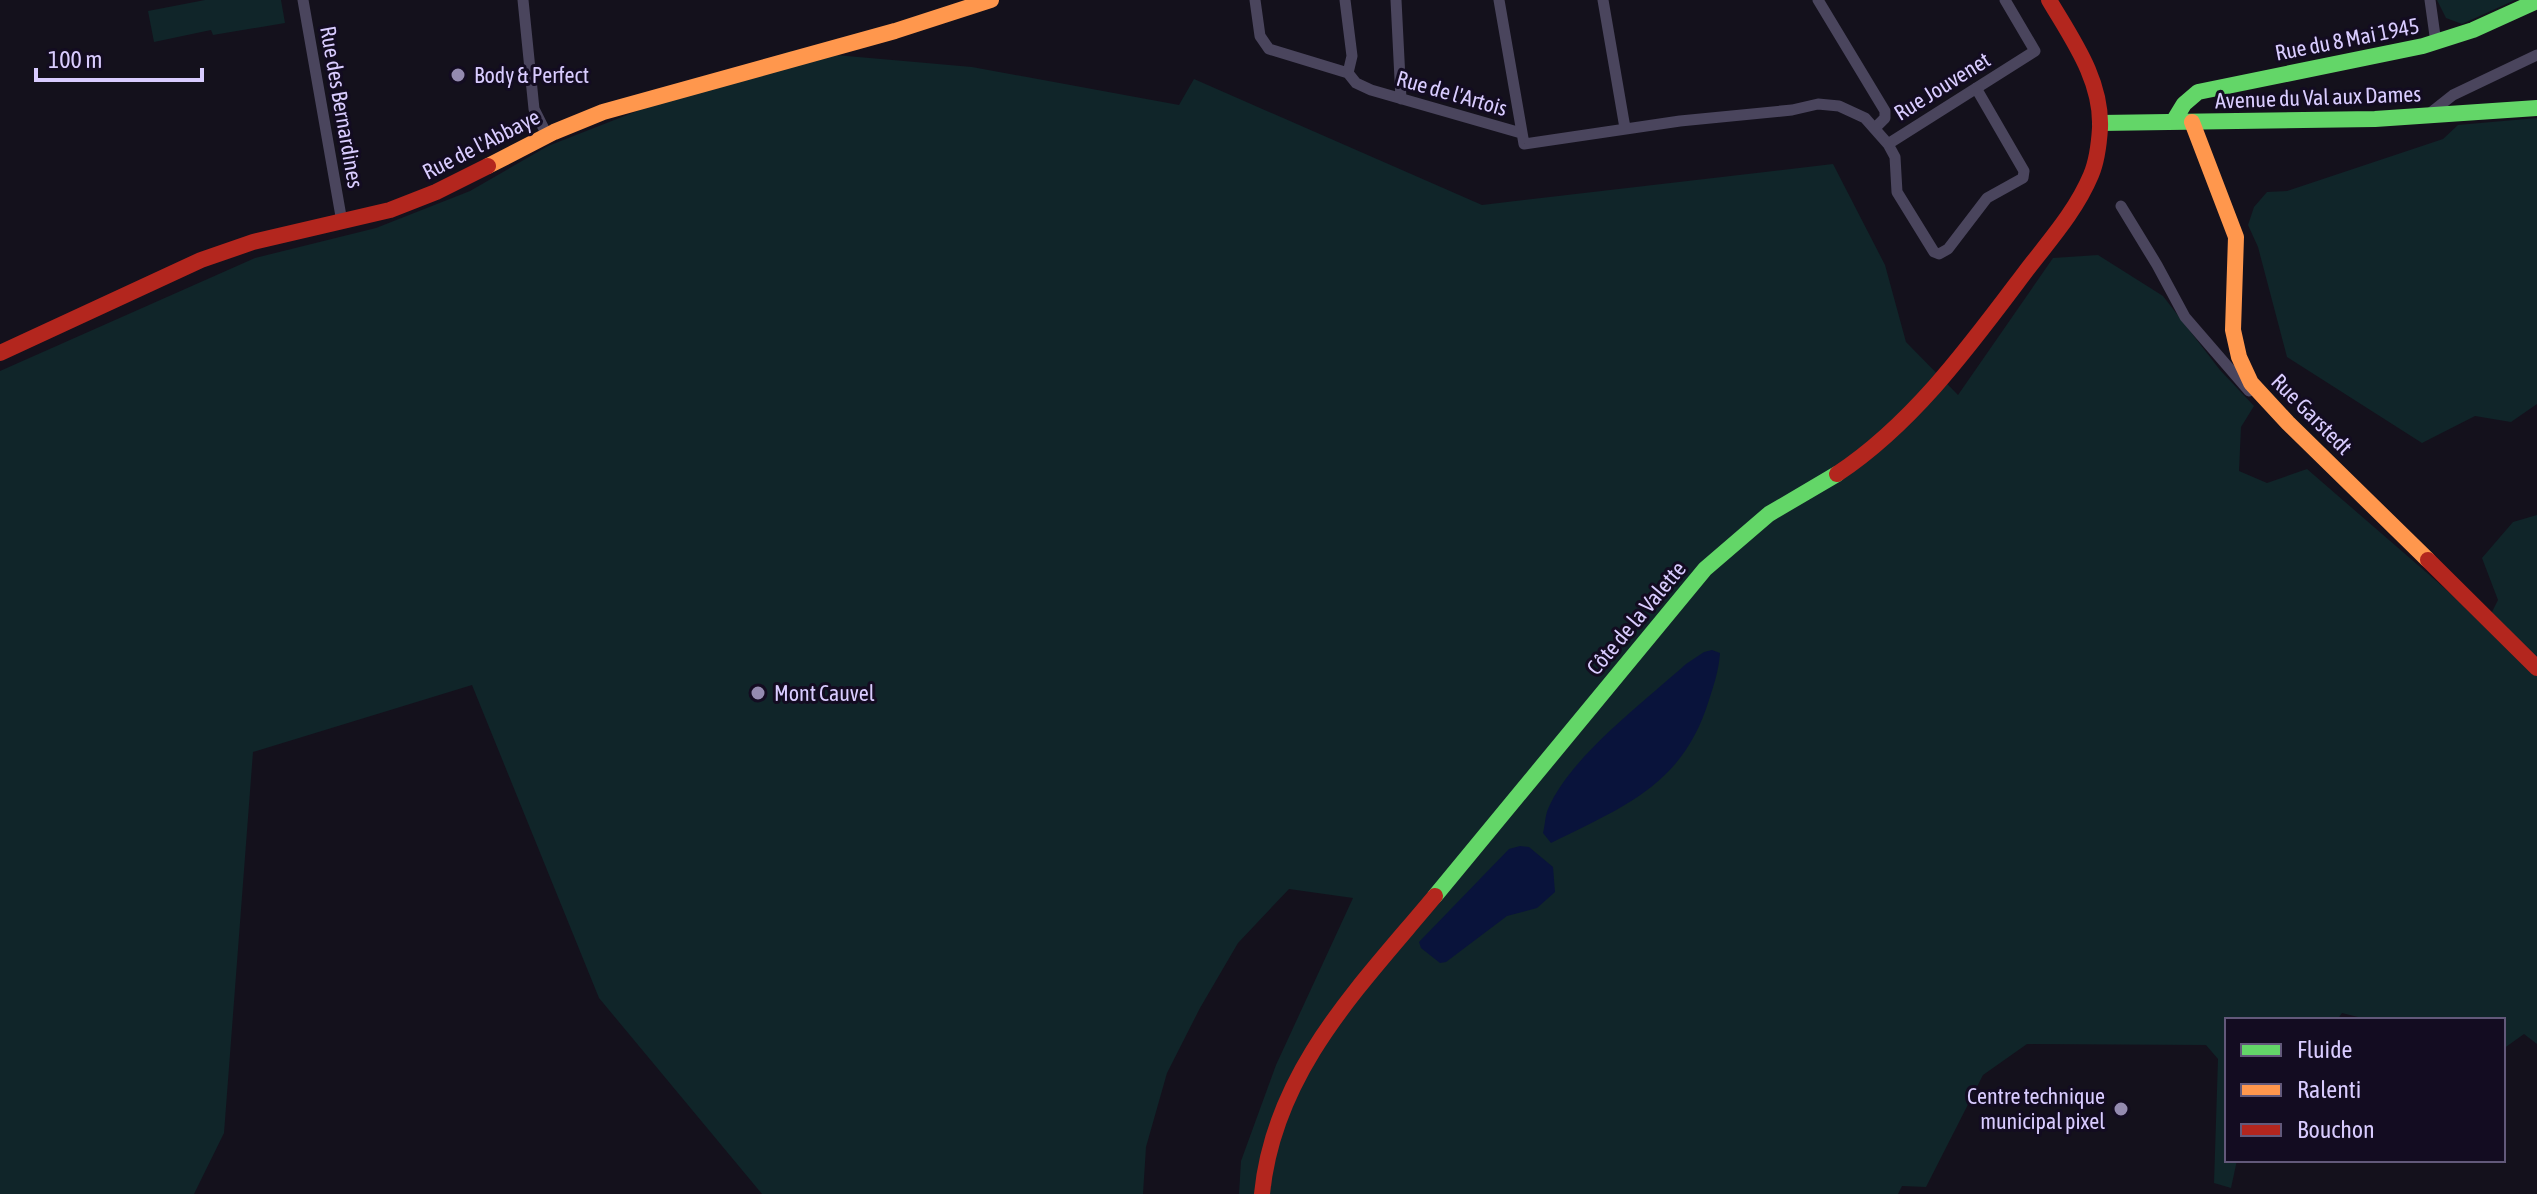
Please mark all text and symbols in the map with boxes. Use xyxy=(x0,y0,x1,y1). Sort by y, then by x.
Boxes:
street label: Rue du 8 Mai 1945 xyxy=(2273,12,2421,66)
street label: Rue des Bernardines xyxy=(315,24,369,190)
scale bar xyxy=(36,32,202,82)
text: 100 m xyxy=(48,46,102,73)
street label: Rue Jouvenet xyxy=(1889,46,1995,126)
place label: Body & Perfect xyxy=(474,62,589,88)
street label: Rue de l'Artois xyxy=(1394,65,1511,121)
marker: Body & Perfect xyxy=(449,66,467,84)
street label: Avenue du Val aux Dames xyxy=(2215,80,2422,114)
street label: Rue de l'Abbaye xyxy=(418,103,544,185)
street label: Rue Garstedt xyxy=(2266,368,2358,460)
street label: Côte de la Valette xyxy=(1581,556,1691,680)
place label: Mont Cauvel xyxy=(774,680,875,706)
marker: Mont Cauvel xyxy=(749,684,767,702)
legend xyxy=(2225,1018,2505,1162)
text: Fluide xyxy=(2297,1036,2352,1063)
text: Ralenti xyxy=(2297,1076,2361,1103)
place label: Centre technique municipal pixel xyxy=(1967,1083,2105,1134)
marker: Centre technique municipal pixel xyxy=(2112,1100,2130,1118)
text: Bouchon xyxy=(2297,1116,2375,1143)

